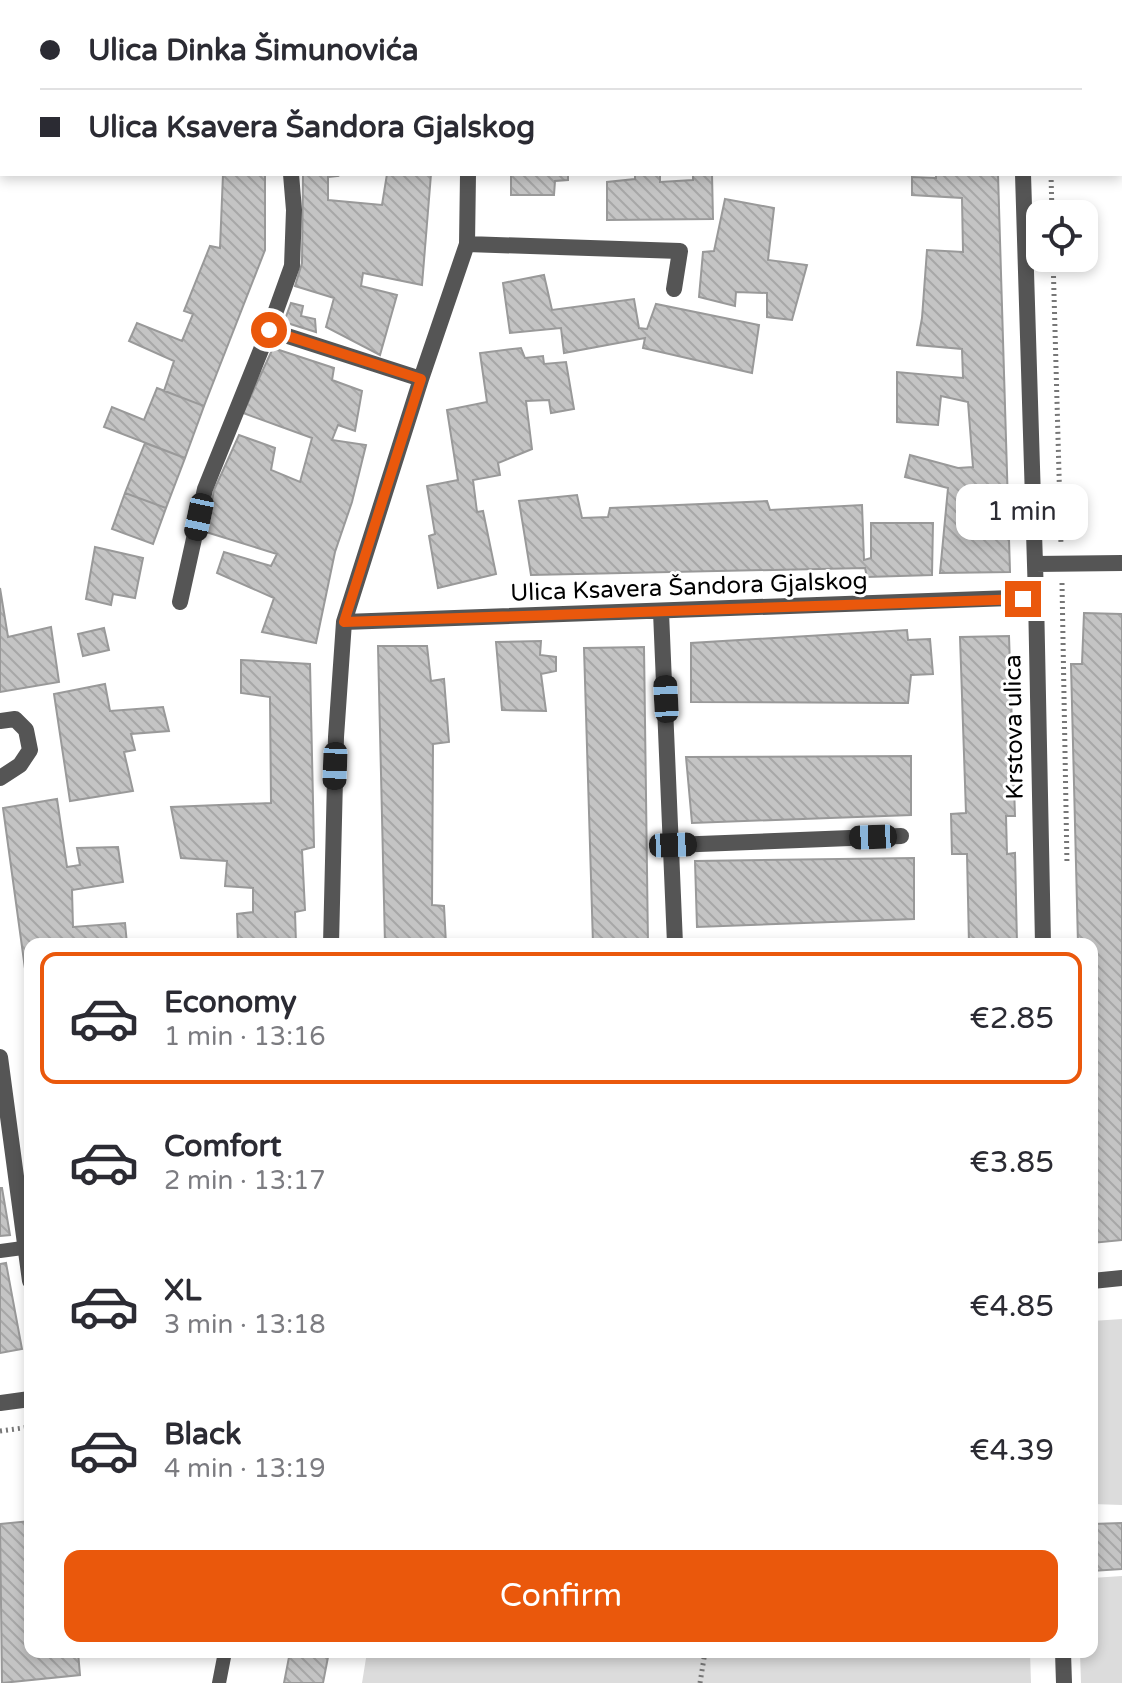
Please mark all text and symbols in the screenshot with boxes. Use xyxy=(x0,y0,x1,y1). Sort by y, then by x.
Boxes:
text: Ulica Dinka Šimunovića xyxy=(88,32,419,69)
text: Ulica Ksavera Šandora Gjalskog xyxy=(88,109,535,146)
map controls xyxy=(1026,200,1098,272)
button: locate xyxy=(1026,200,1098,272)
route start xyxy=(251,312,287,348)
callout: 1 min xyxy=(957,483,1089,539)
car xyxy=(182,491,216,543)
text: 1 min xyxy=(987,496,1057,527)
street label: Ulica Ksavera Šandora Gjalskog xyxy=(510,566,868,608)
route end xyxy=(1005,581,1041,617)
street label: Krstova ulica xyxy=(998,654,1030,800)
car xyxy=(653,674,679,724)
car xyxy=(322,742,348,790)
car xyxy=(849,824,897,850)
car xyxy=(649,832,697,858)
icon: car xyxy=(68,982,140,1054)
text: Economy xyxy=(164,984,297,1021)
text: €2.85 xyxy=(969,1000,1054,1037)
text: 1 min · 13:16 xyxy=(164,1021,326,1052)
icon: car xyxy=(68,1126,140,1198)
text: Comfort xyxy=(164,1128,282,1165)
text: €3.85 xyxy=(969,1144,1054,1181)
text: 2 min · 13:17 xyxy=(164,1165,326,1196)
icon: car xyxy=(68,1270,140,1342)
text: XL xyxy=(164,1272,201,1309)
text: €4.85 xyxy=(969,1288,1054,1325)
text: 3 min · 13:18 xyxy=(164,1309,326,1340)
icon: car xyxy=(68,1414,140,1486)
text: Black xyxy=(164,1416,241,1453)
text: €4.39 xyxy=(969,1432,1054,1469)
text: 4 min · 13:19 xyxy=(164,1453,326,1484)
button: Confirm xyxy=(64,1550,1058,1642)

